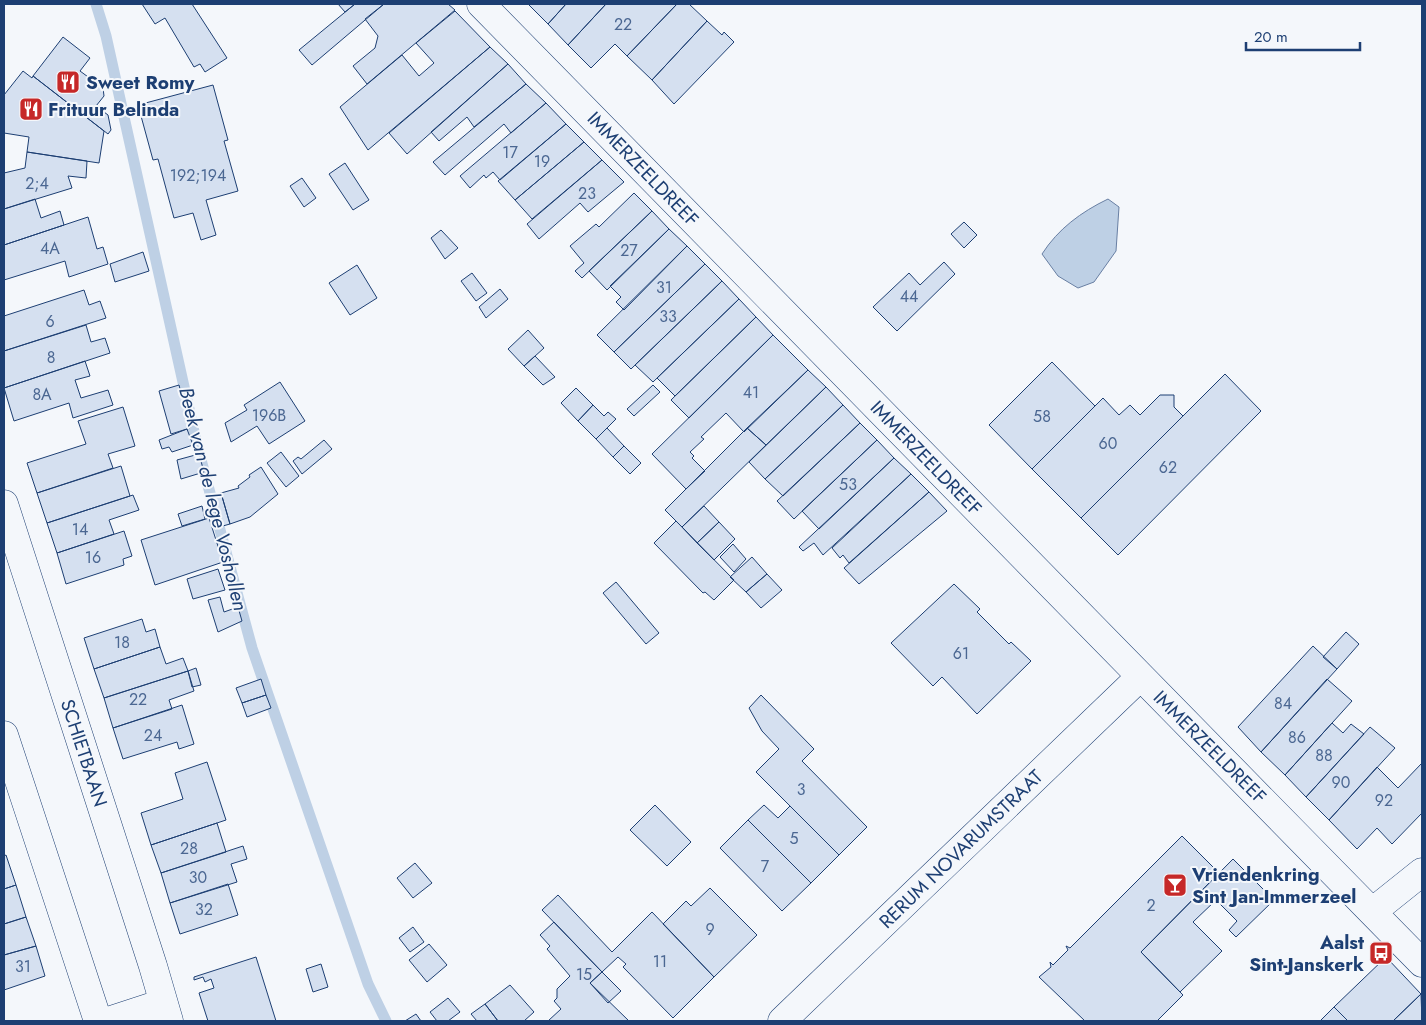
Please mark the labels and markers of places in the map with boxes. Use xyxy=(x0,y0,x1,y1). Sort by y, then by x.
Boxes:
restaurant icon: Sweet Romy xyxy=(55,69,81,95)
place label: Sweet Romy xyxy=(86,69,196,96)
restaurant icon: Frituur Belinda xyxy=(18,96,44,122)
place label: Frituur Belinda xyxy=(48,96,179,123)
place label: Vriendenkring Sint Jan-Immerzeel xyxy=(1191,861,1356,910)
bar icon: Vriendenkring Sint Jan-Immerzeel xyxy=(1162,872,1188,898)
place label: Aalst Sint-Janskerk xyxy=(1249,929,1364,978)
bus stop icon: Aalst Sint-Janskerk xyxy=(1368,940,1394,966)

